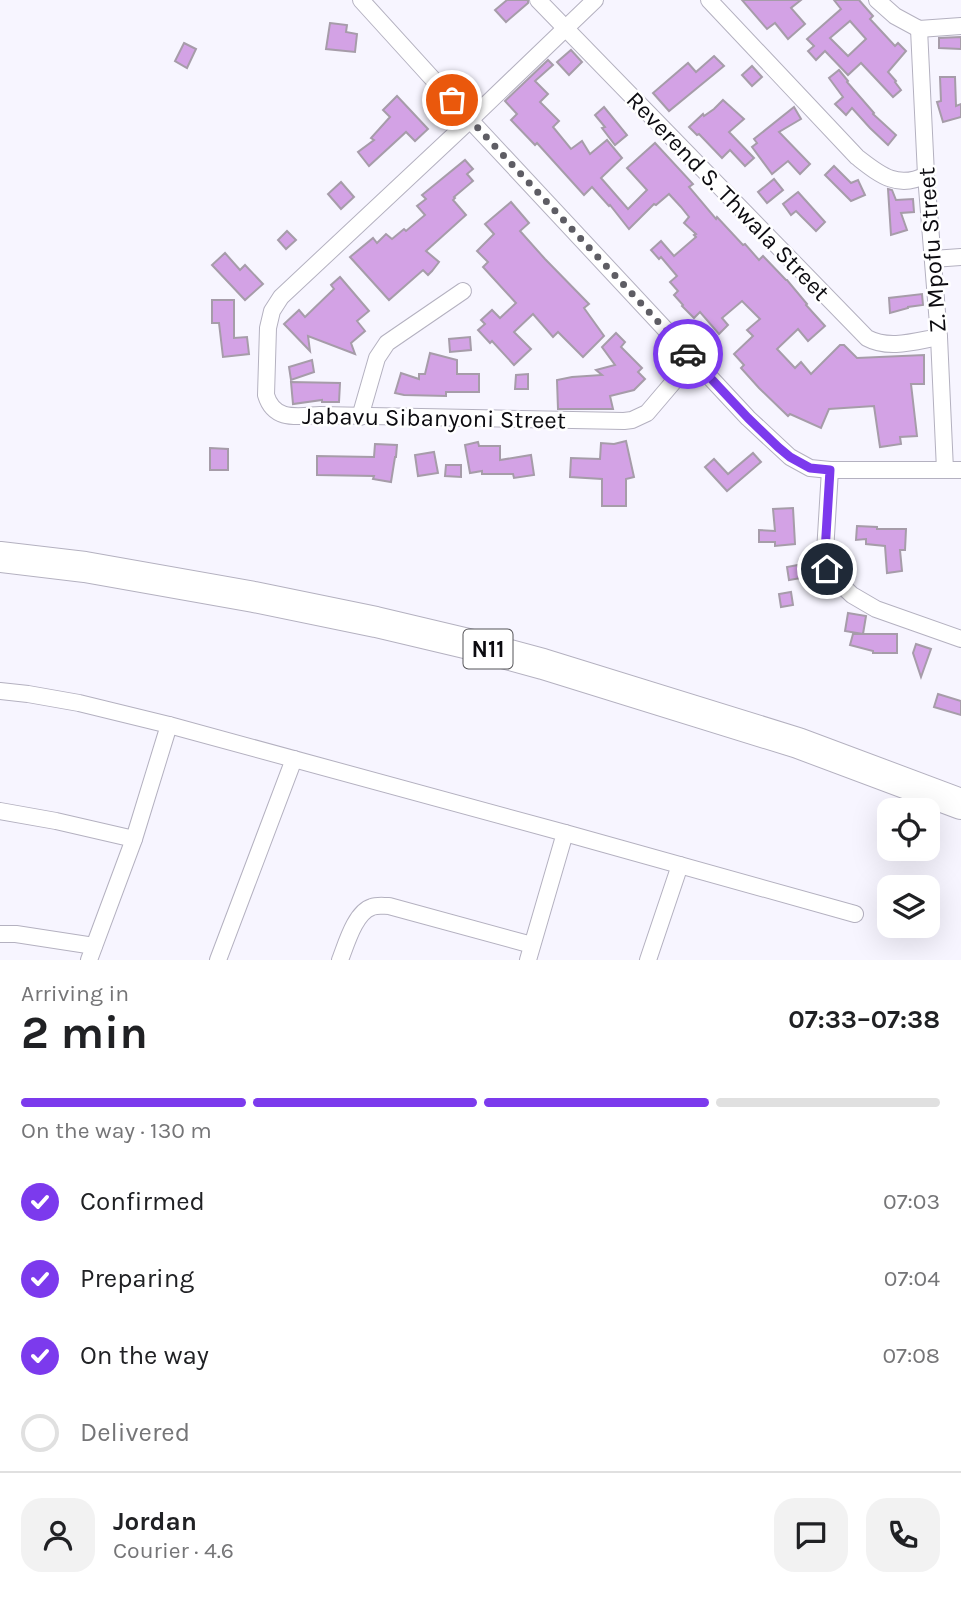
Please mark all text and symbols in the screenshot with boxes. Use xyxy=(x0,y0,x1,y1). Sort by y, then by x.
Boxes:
pin xyxy=(422,70,482,130)
icon: bag xyxy=(433,81,471,119)
street label: Reverend S. Thwala Street xyxy=(621,86,835,306)
street label: Z. Mpofu Street xyxy=(912,166,952,334)
courier xyxy=(653,319,723,389)
icon: car xyxy=(669,335,707,373)
street label: Jabavu Sibanyoni Street xyxy=(302,402,566,434)
pin xyxy=(797,539,857,599)
icon: home xyxy=(808,550,846,588)
road number: N11 xyxy=(463,629,512,668)
map controls xyxy=(877,798,940,938)
button: locate xyxy=(877,798,940,861)
button: layers xyxy=(877,875,940,938)
text: Arriving in xyxy=(21,980,129,1007)
text: 07:33–07:38 xyxy=(788,1004,940,1035)
text: 2 min xyxy=(21,1006,148,1060)
text: On the way · 130 m xyxy=(21,1117,212,1144)
icon: check xyxy=(21,1183,59,1221)
text: Confirmed xyxy=(80,1186,205,1217)
text: 07:03 xyxy=(883,1188,940,1215)
icon: check xyxy=(21,1260,59,1298)
text: Preparing xyxy=(80,1263,194,1294)
text: 07:04 xyxy=(884,1265,940,1292)
icon: check xyxy=(21,1337,59,1375)
text: On the way xyxy=(80,1340,209,1371)
text: 07:08 xyxy=(882,1342,940,1369)
text: Delivered xyxy=(80,1417,190,1448)
button: person xyxy=(21,1498,95,1572)
button: chat xyxy=(774,1498,848,1572)
button: phone xyxy=(866,1498,940,1572)
text: Jordan xyxy=(113,1506,197,1537)
text: Courier · 4.6 xyxy=(113,1537,234,1564)

